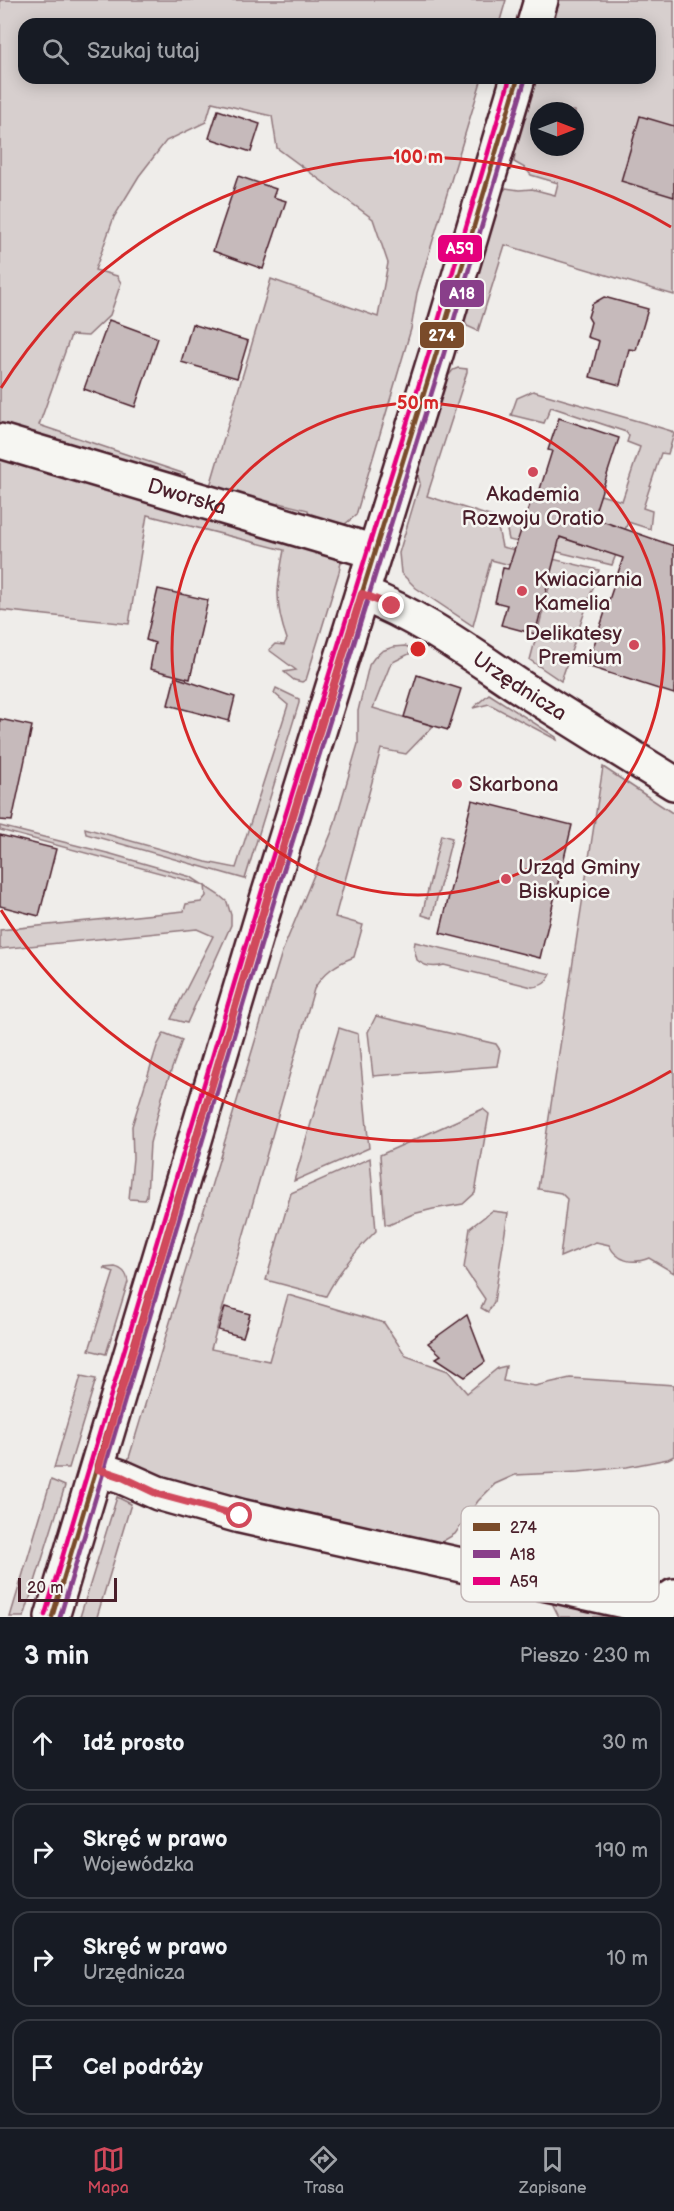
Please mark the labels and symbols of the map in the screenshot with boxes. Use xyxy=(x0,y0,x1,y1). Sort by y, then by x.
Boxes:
north arrow xyxy=(530,102,584,156)
text: 100 m xyxy=(393,147,443,168)
line badge: A59 xyxy=(437,234,483,263)
text: A59 xyxy=(445,240,474,259)
line badge: A18 xyxy=(439,279,485,308)
text: A18 xyxy=(448,285,475,304)
line badge: 274 xyxy=(419,321,465,349)
text: 274 xyxy=(428,327,456,346)
text: 50 m xyxy=(397,393,439,414)
marker: Akademia Rozwoju Oratio xyxy=(526,465,540,479)
street label: Dworska xyxy=(144,473,229,520)
place label: Akademia Rozwoju Oratio xyxy=(462,482,605,531)
place label: Kwiaciarnia Kamelia xyxy=(534,567,642,616)
marker: Kwiaciarnia Kamelia xyxy=(515,584,529,598)
route end xyxy=(378,592,404,618)
place label: Delikatesy Premium xyxy=(525,621,622,670)
marker: Delikatesy Premium xyxy=(627,638,641,652)
centre of rings xyxy=(408,639,428,659)
street label: Urzędnicza xyxy=(468,646,571,726)
place label: Skarbona xyxy=(469,772,559,797)
marker: Skarbona xyxy=(450,777,464,791)
place label: Urząd Gminy Biskupice xyxy=(518,855,641,904)
marker: Urząd Gminy Biskupice xyxy=(499,872,513,886)
route start xyxy=(226,1502,252,1528)
legend xyxy=(461,1506,659,1602)
text: 274 xyxy=(510,1519,537,1538)
text: A18 xyxy=(510,1546,535,1565)
text: A59 xyxy=(510,1573,538,1592)
scale bar xyxy=(18,1575,117,1602)

